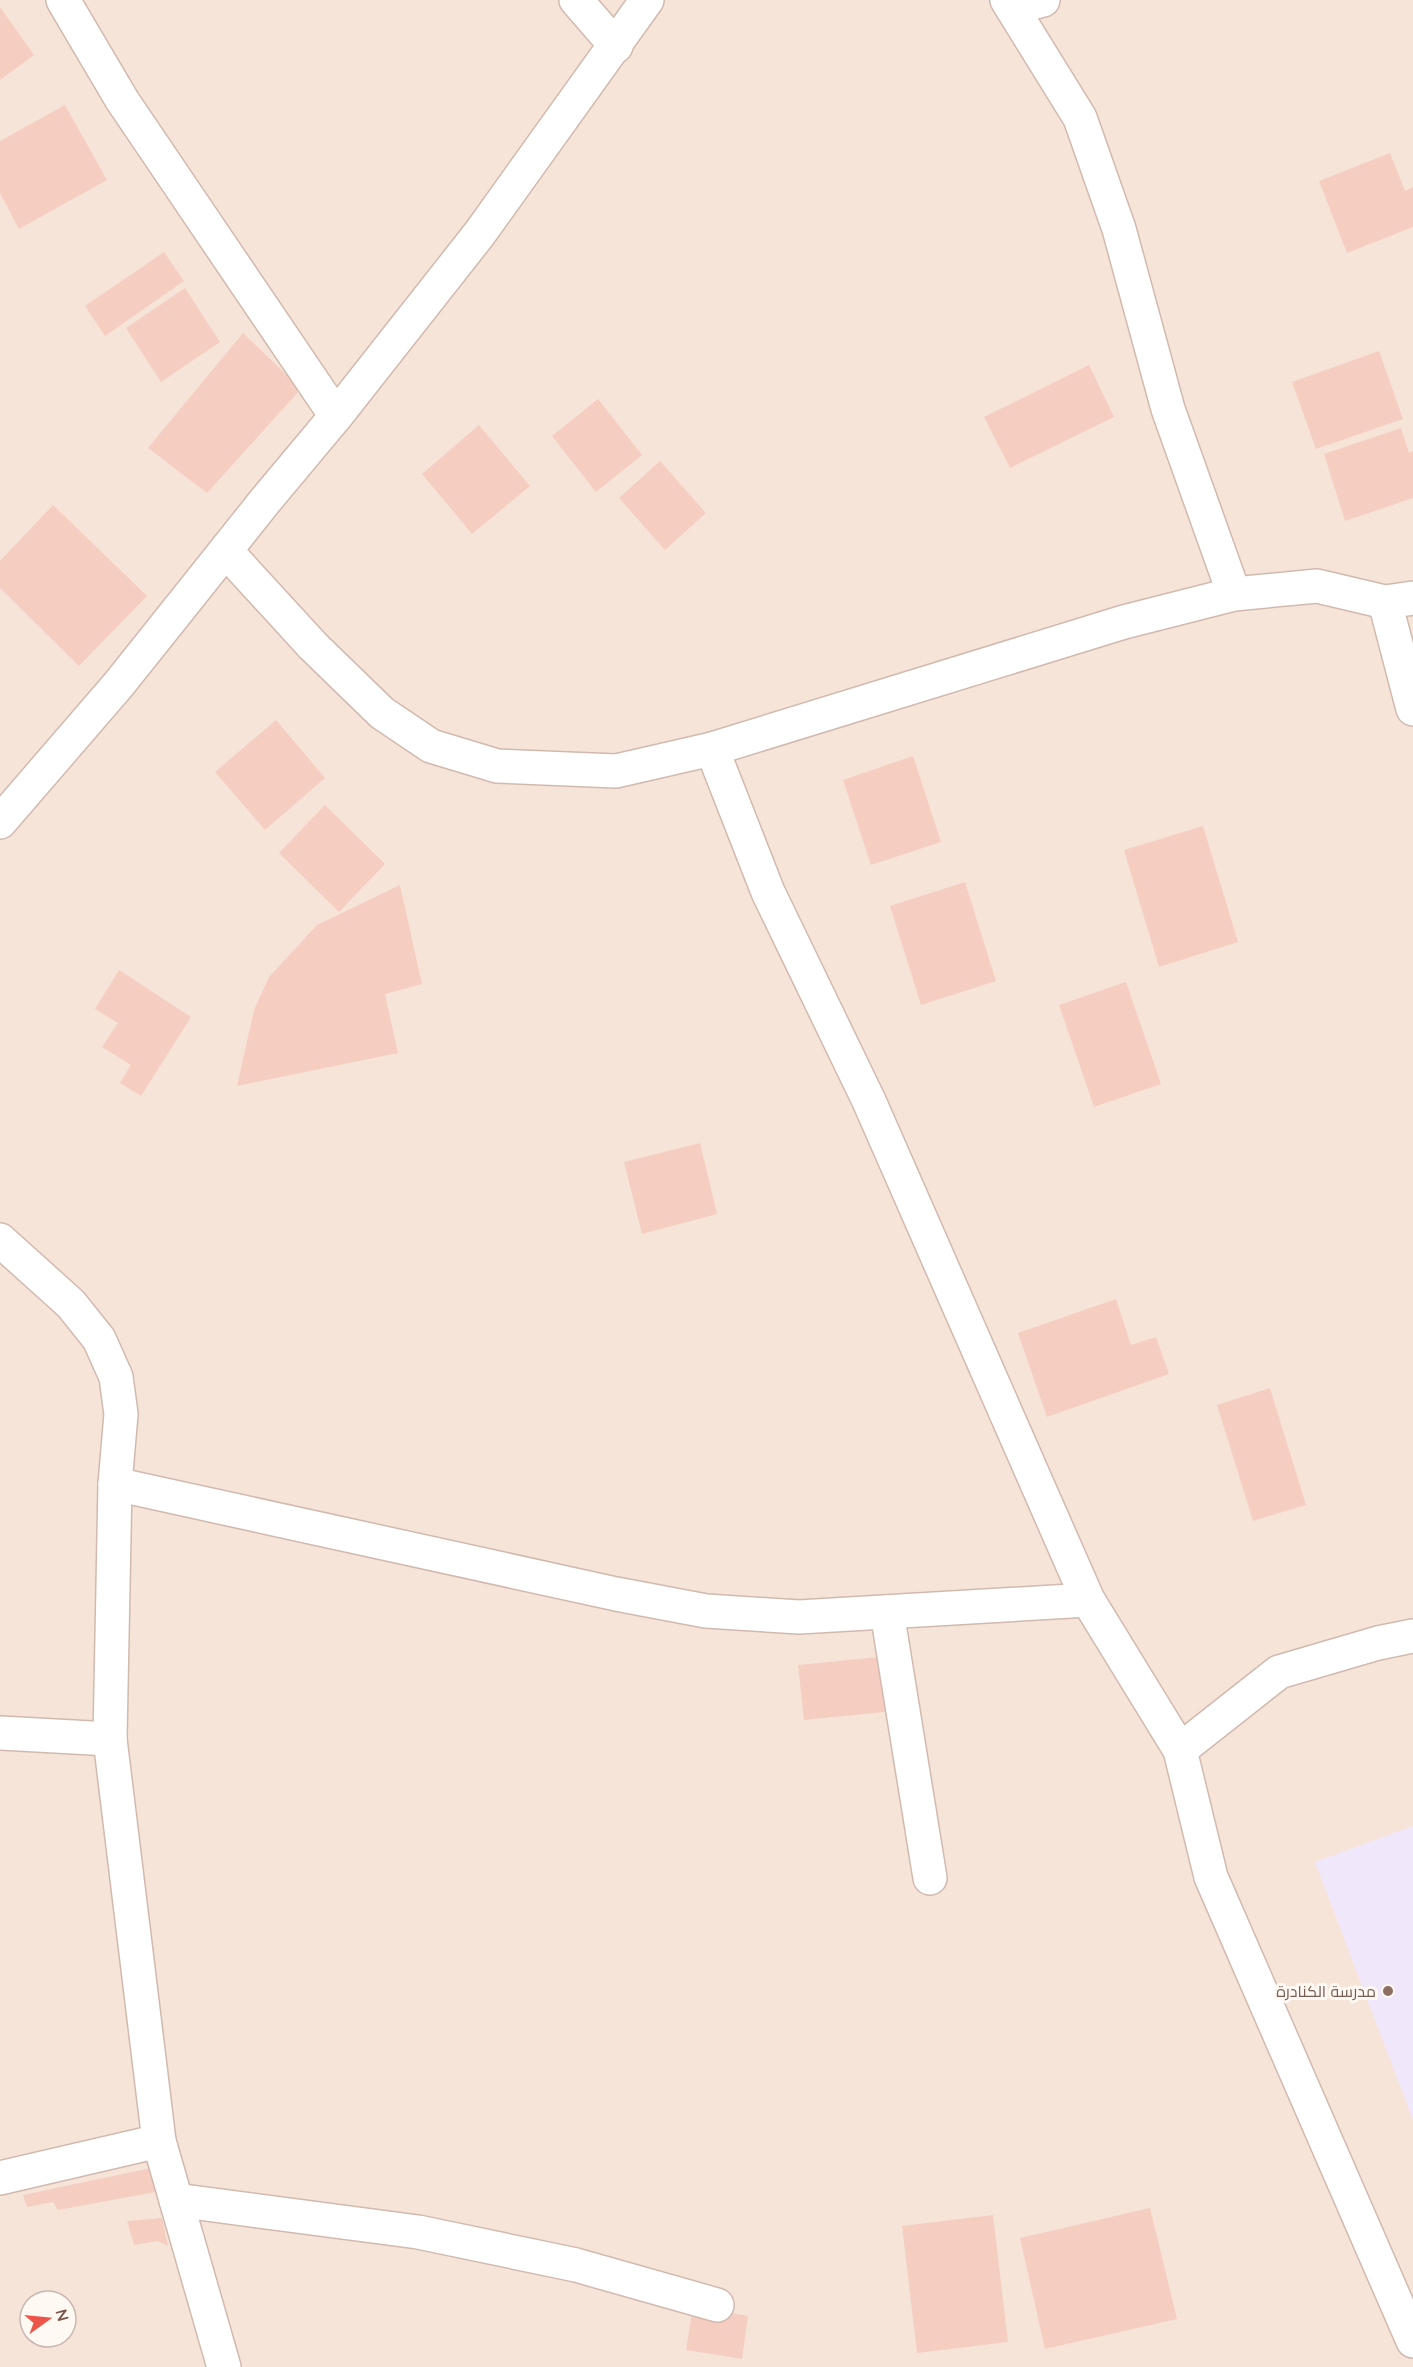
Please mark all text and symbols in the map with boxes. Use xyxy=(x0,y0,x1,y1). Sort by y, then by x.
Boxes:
place label: مدرسة الكنادرة xyxy=(1276,1981,1376,2001)
marker: مدرسة الكنادرة xyxy=(1381,1984,1395,1998)
north arrow xyxy=(18,2289,78,2349)
text: N xyxy=(51,2307,74,2323)

